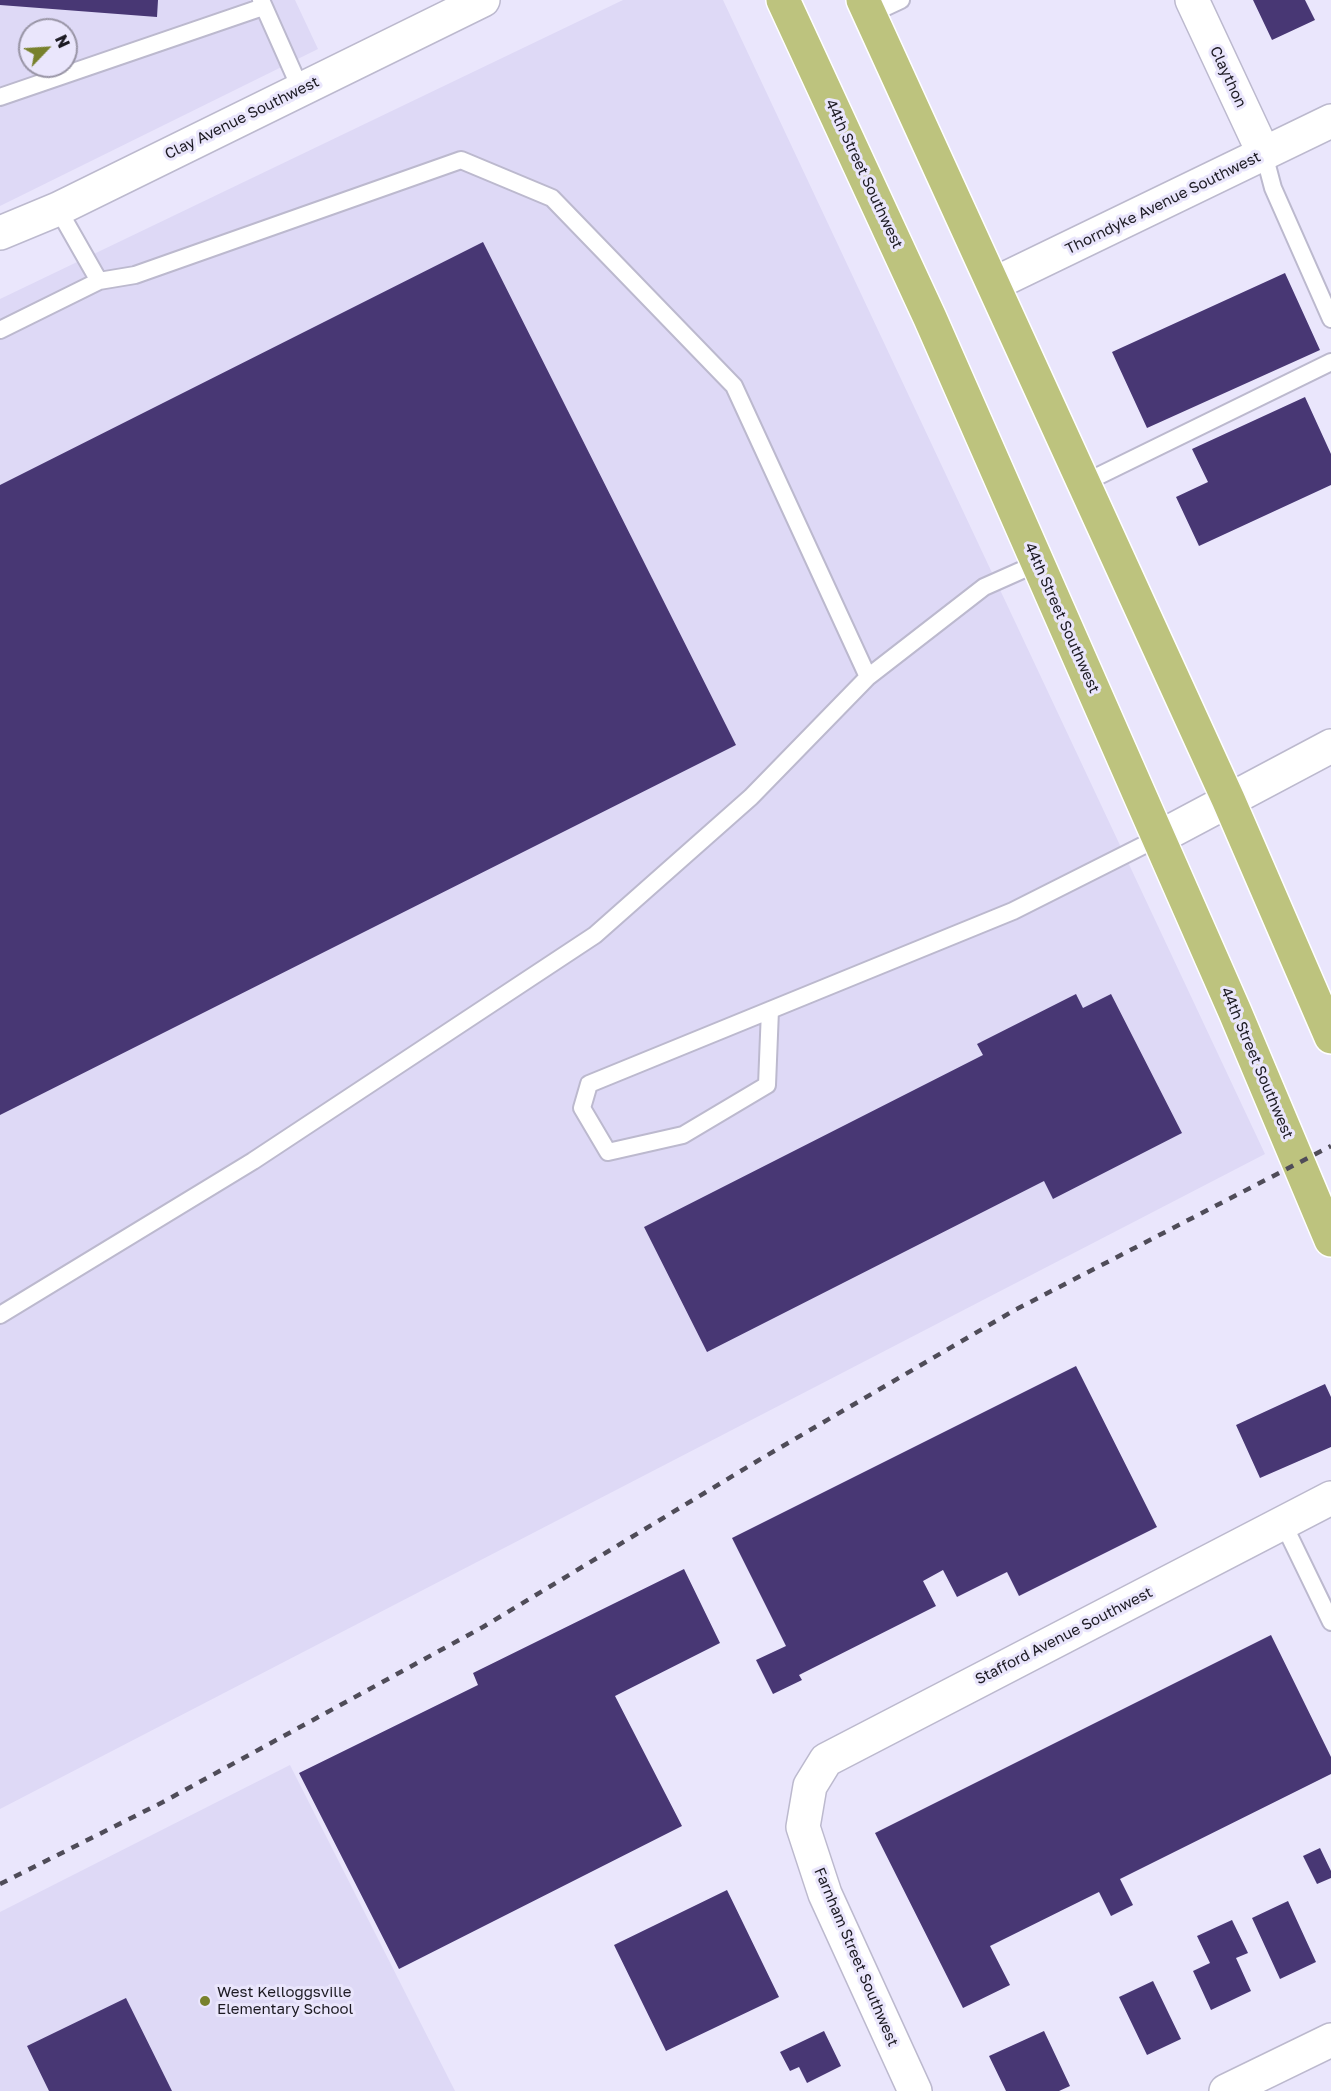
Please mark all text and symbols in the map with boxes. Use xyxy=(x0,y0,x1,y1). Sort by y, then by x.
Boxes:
north arrow xyxy=(18,18,78,78)
text: N xyxy=(51,31,74,51)
street label: Claython xyxy=(1206,44,1250,110)
street label: Clay Avenue Southwest xyxy=(162,73,322,163)
street label: 44th Street Southwest xyxy=(821,96,907,252)
street label: Thorndyke Avenue Southwest xyxy=(1062,148,1264,258)
street label: 44th Street Southwest xyxy=(1021,540,1103,696)
street label: 44th Street Southwest xyxy=(1217,985,1297,1141)
street label: Stafford Avenue Southwest xyxy=(972,1583,1156,1689)
street label: Farnham Street Southwest xyxy=(810,1865,902,2049)
place label: West Kelloggsville Elementary School xyxy=(217,1983,353,2018)
marker: West Kelloggsville Elementary School xyxy=(198,1994,212,2008)

